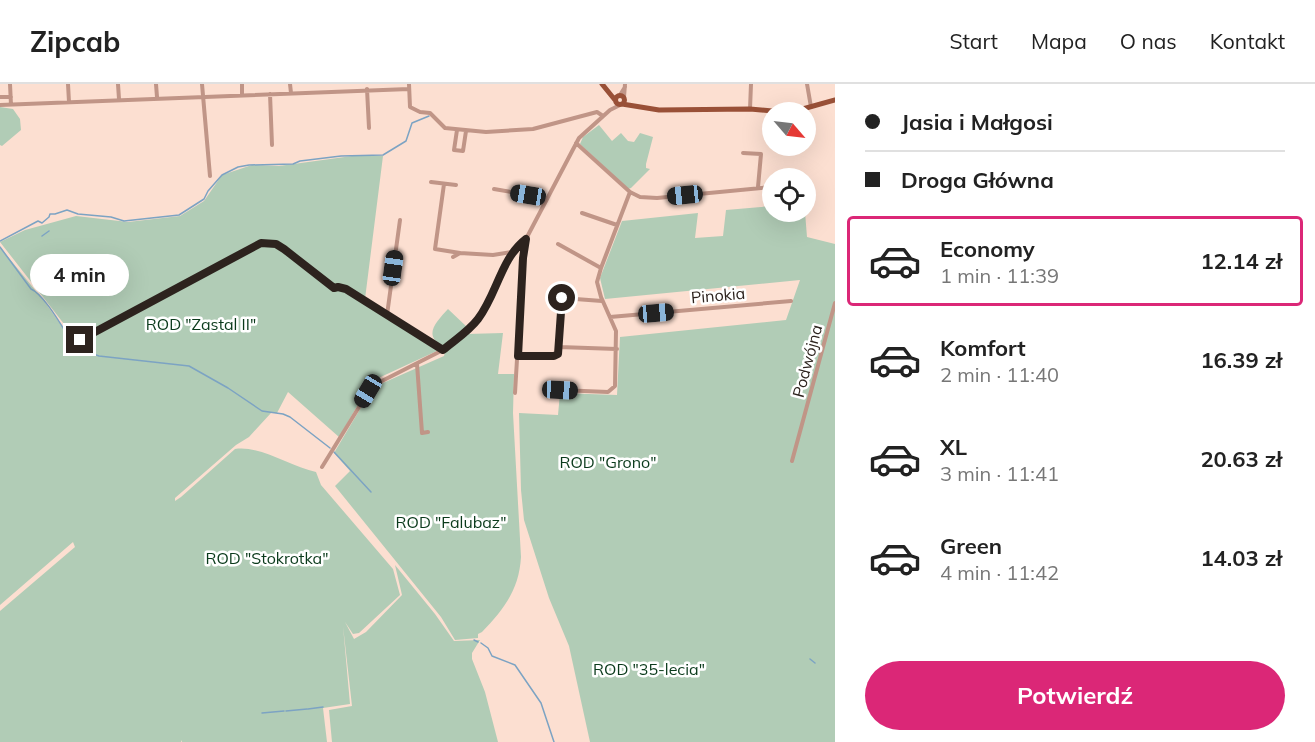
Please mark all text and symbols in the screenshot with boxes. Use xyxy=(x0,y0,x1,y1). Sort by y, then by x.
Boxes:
text: Zipcab xyxy=(30,24,120,59)
text: Start xyxy=(949,28,998,54)
text: Mapa xyxy=(1031,28,1087,54)
text: O nas xyxy=(1120,28,1177,54)
text: Kontakt xyxy=(1210,28,1285,54)
north arrow xyxy=(762,102,816,156)
map controls xyxy=(762,102,816,222)
text: Jasia i Małgosi xyxy=(901,108,1053,136)
text: Droga Główna xyxy=(901,166,1054,194)
button: locate xyxy=(762,168,816,222)
car xyxy=(509,183,547,207)
car xyxy=(666,184,704,206)
icon: car xyxy=(868,234,922,288)
text: Economy xyxy=(940,235,1035,263)
text: 12.14 zł xyxy=(1200,247,1282,275)
car xyxy=(382,249,404,287)
callout: 4 min xyxy=(31,253,130,295)
text: 4 min xyxy=(53,262,106,287)
text: 1 min · 11:39 xyxy=(940,263,1059,288)
street label: Pinokia xyxy=(690,283,746,307)
route start xyxy=(548,284,575,311)
car xyxy=(637,302,675,324)
park label: ROD "Zastal II" xyxy=(146,314,256,334)
street label: Podwójna xyxy=(788,322,826,400)
route end xyxy=(66,326,93,353)
icon: car xyxy=(868,333,922,387)
text: Komfort xyxy=(940,334,1026,362)
text: 16.39 zł xyxy=(1200,346,1282,374)
text: 2 min · 11:40 xyxy=(940,362,1059,387)
car xyxy=(351,371,385,411)
car xyxy=(542,380,578,400)
icon: car xyxy=(868,432,922,486)
text: XL xyxy=(940,433,967,461)
text: 20.63 zł xyxy=(1200,445,1282,473)
park label: ROD "Grono" xyxy=(559,452,657,472)
text: 3 min · 11:41 xyxy=(940,461,1059,486)
park label: ROD "Falubaz" xyxy=(396,512,506,532)
icon: car xyxy=(868,531,922,585)
text: Green xyxy=(940,532,1002,560)
text: 14.03 zł xyxy=(1200,544,1282,572)
park label: ROD "Stokrotka" xyxy=(206,548,328,568)
text: 4 min · 11:42 xyxy=(940,560,1059,585)
park label: ROD "35-lecia" xyxy=(593,659,705,679)
button: Potwierdź xyxy=(865,661,1285,730)

